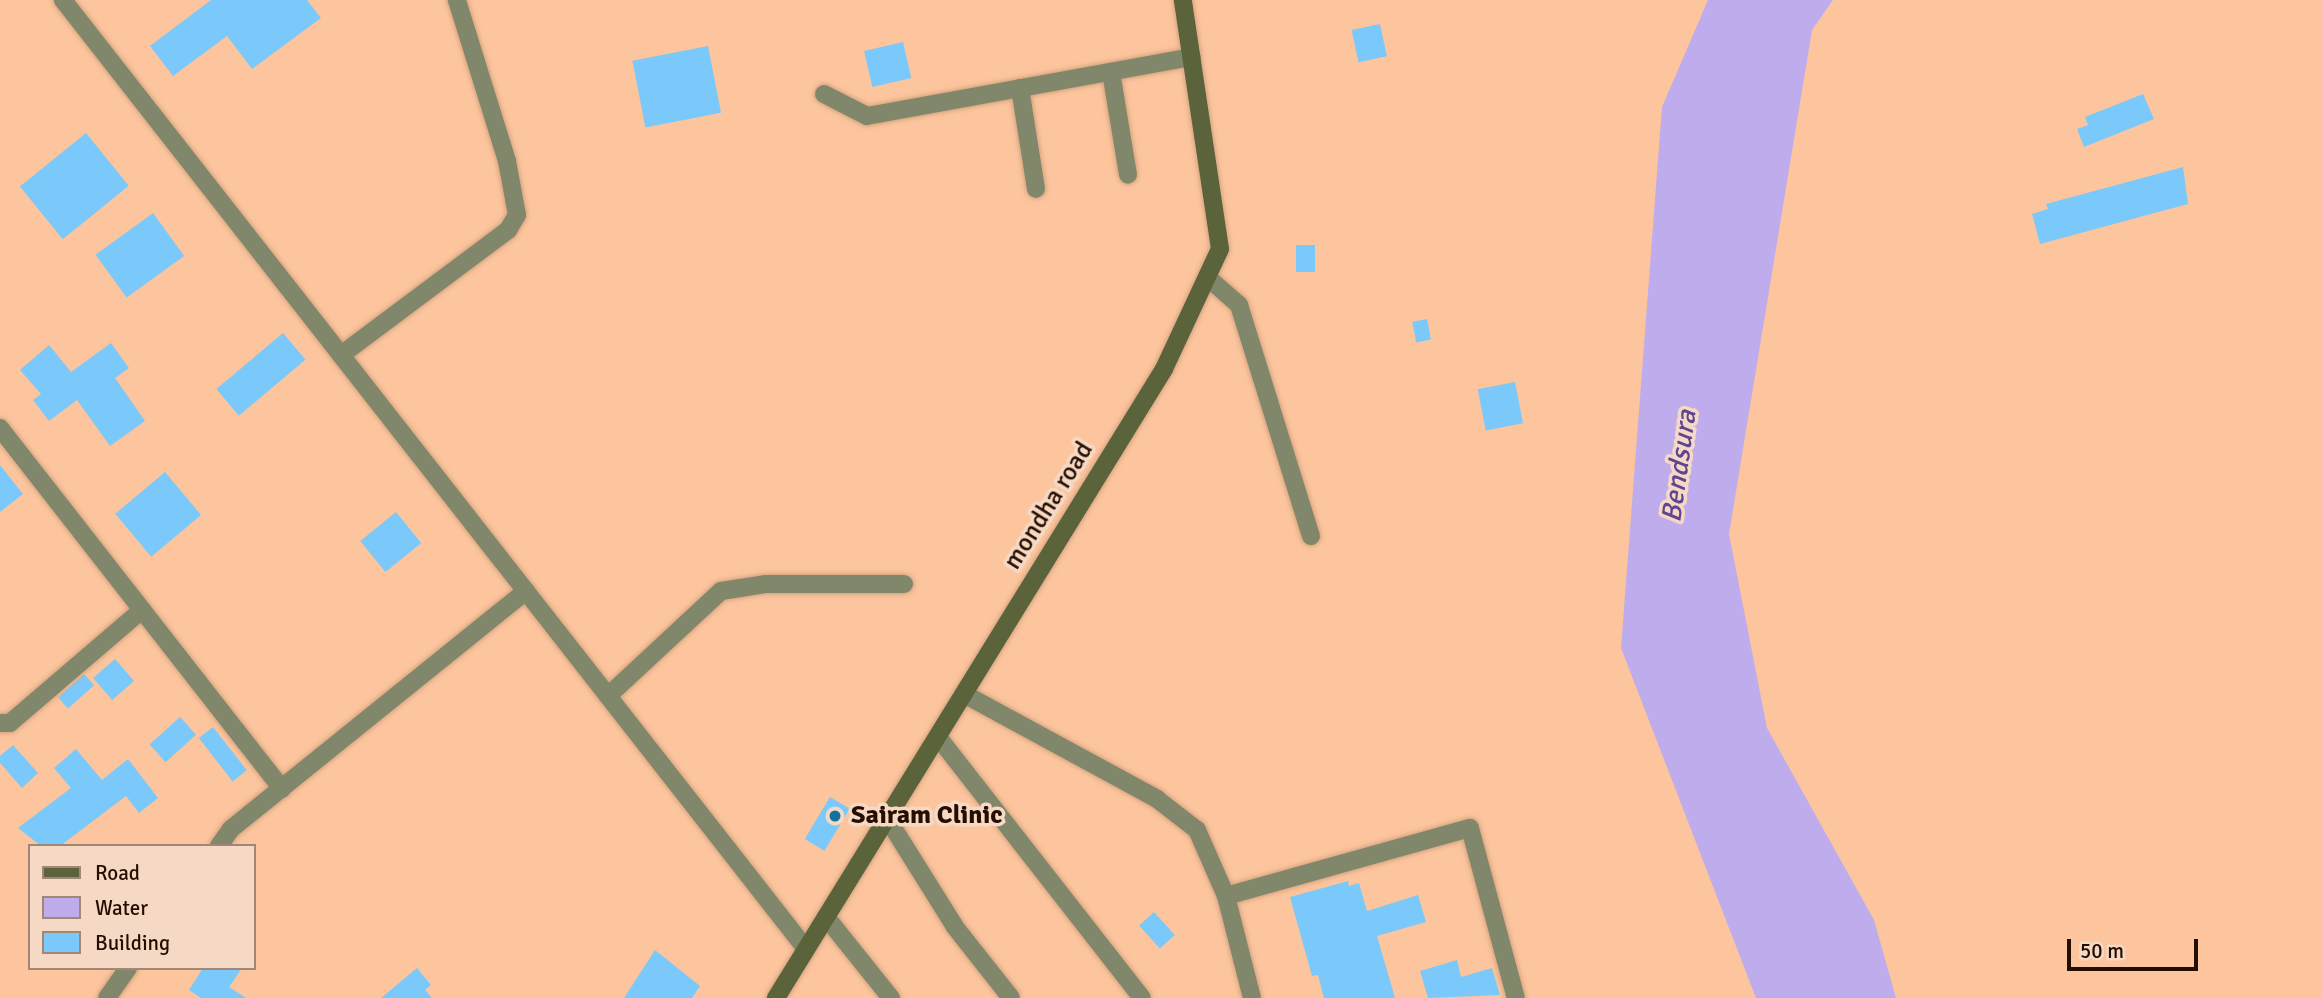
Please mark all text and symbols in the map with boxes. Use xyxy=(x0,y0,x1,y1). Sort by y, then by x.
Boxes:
water label: Bendsura xyxy=(1655,408,1703,524)
street label: mondha road xyxy=(997,436,1101,576)
place label: Sairam Clinic xyxy=(851,800,1003,832)
marker: Sairam Clinic xyxy=(825,806,845,826)
legend xyxy=(28,844,256,970)
text: Road xyxy=(95,860,140,886)
text: Water xyxy=(95,895,148,921)
scale bar xyxy=(2070,925,2201,969)
text: Building xyxy=(95,930,170,956)
text: 50 m xyxy=(2080,938,2124,964)

